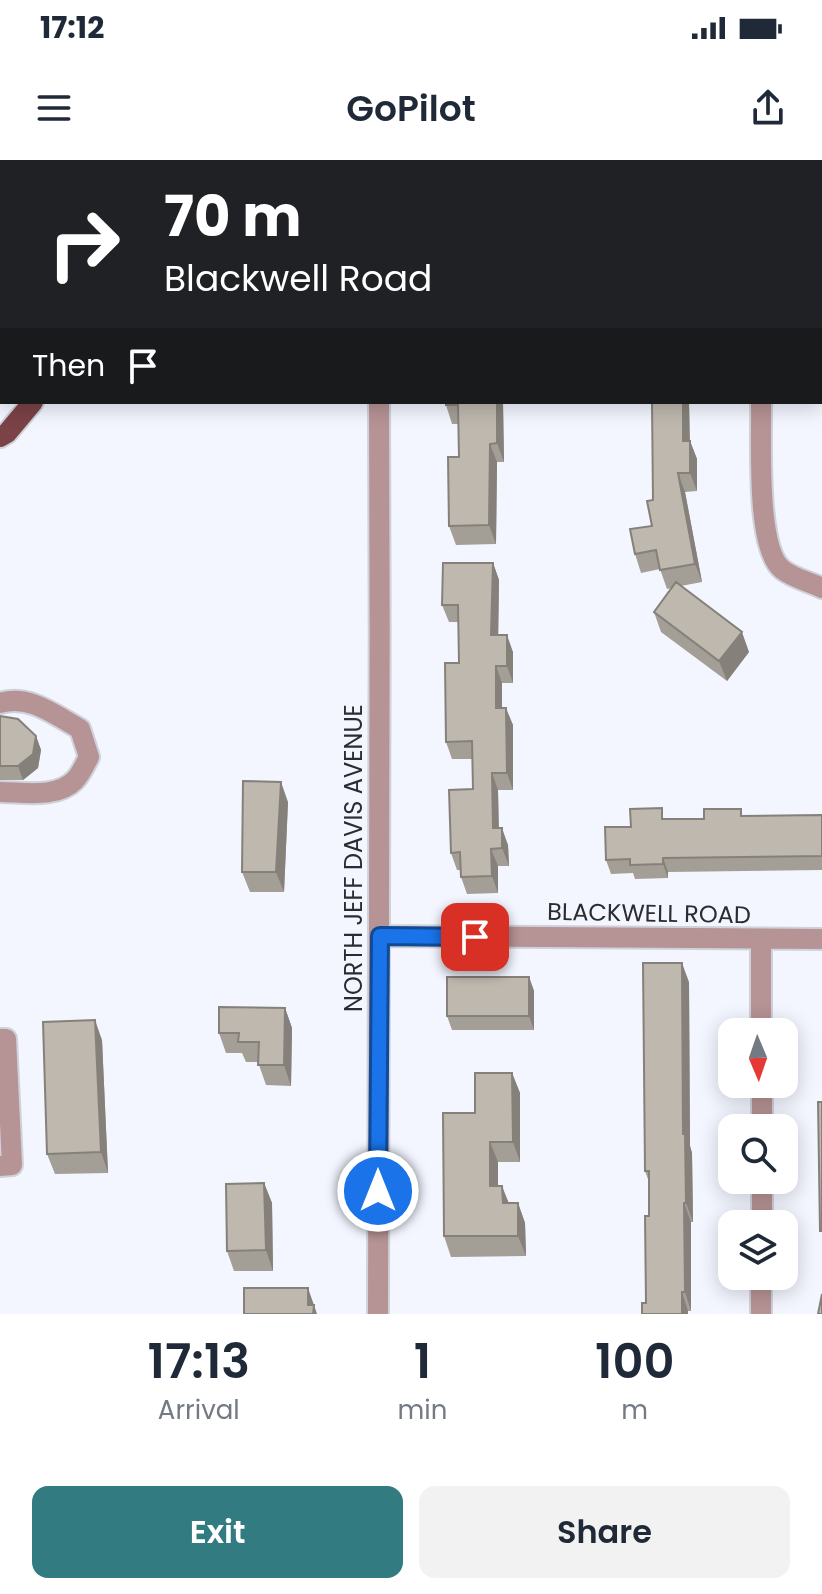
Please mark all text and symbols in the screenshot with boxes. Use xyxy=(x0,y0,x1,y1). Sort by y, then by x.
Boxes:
text: 17:12 xyxy=(40,6,104,49)
text: GoPilot xyxy=(346,83,476,134)
icon: menu xyxy=(32,86,76,130)
icon: share xyxy=(746,86,790,130)
text: 70 m xyxy=(164,177,302,256)
icon: right xyxy=(32,192,136,296)
text: Blackwell Road xyxy=(164,253,432,304)
text: Then xyxy=(32,344,105,387)
icon: arrive xyxy=(121,344,165,388)
street label: NORTH JEFF DAVIS AVENUE xyxy=(337,704,370,1012)
street label: BLACKWELL ROAD xyxy=(547,895,751,931)
pin xyxy=(441,903,509,971)
icon: arrive xyxy=(453,915,497,959)
north arrow xyxy=(718,1018,798,1098)
map controls xyxy=(718,1018,798,1290)
button: search xyxy=(718,1114,798,1194)
position arrow xyxy=(336,1149,420,1233)
button: layers xyxy=(718,1210,798,1290)
text: 17:13 xyxy=(148,1328,250,1395)
text: 1 xyxy=(414,1328,431,1395)
text: 100 xyxy=(595,1328,674,1395)
text: Arrival xyxy=(158,1392,240,1428)
text: min xyxy=(398,1392,447,1428)
text: m xyxy=(621,1392,648,1428)
button: Exit xyxy=(32,1486,403,1578)
button: Share xyxy=(419,1486,790,1578)

